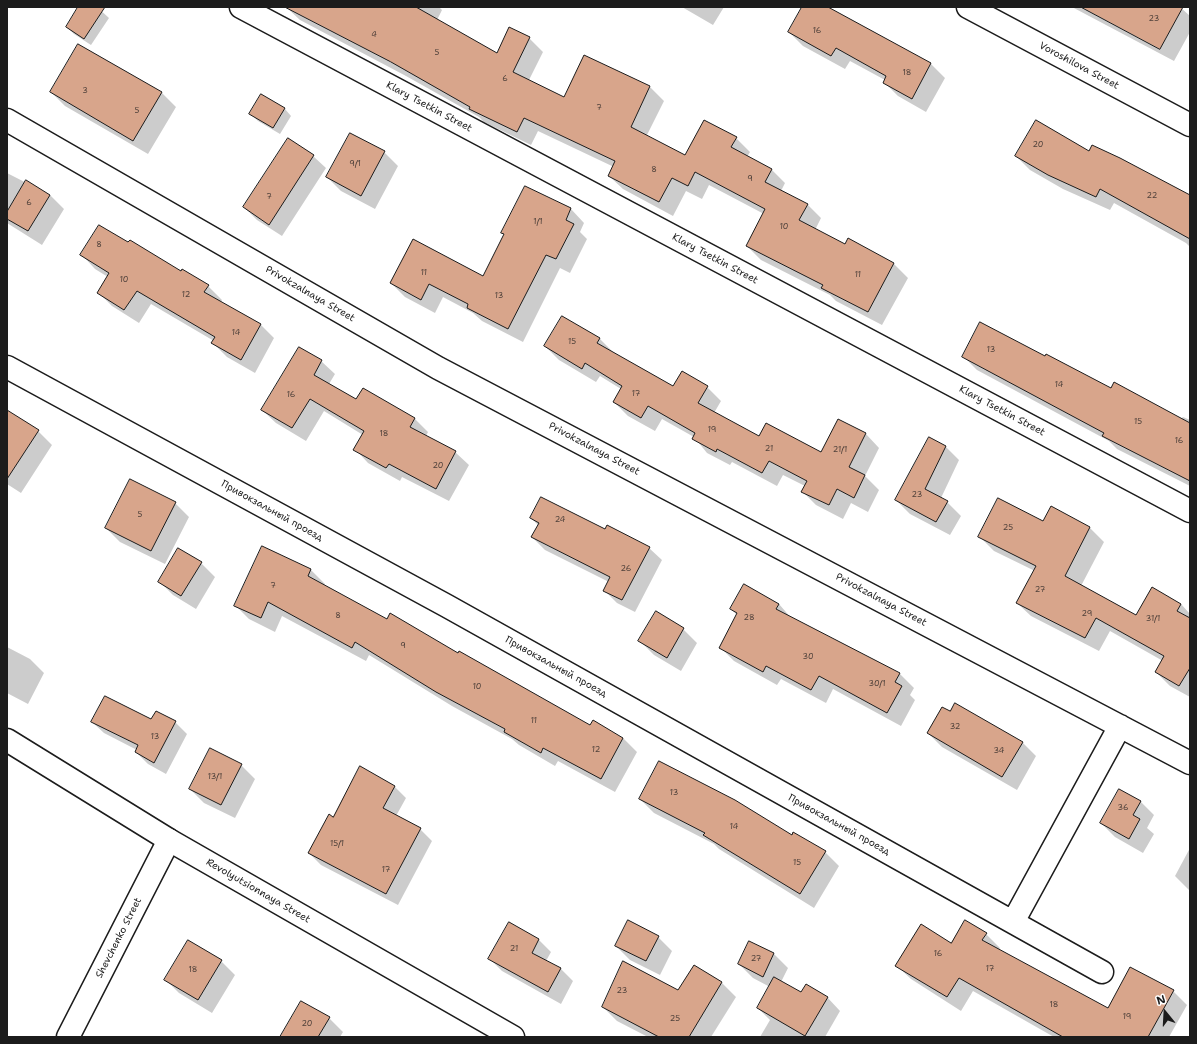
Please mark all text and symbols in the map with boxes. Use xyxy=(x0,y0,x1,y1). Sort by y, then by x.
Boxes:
house number: 23 xyxy=(1149,14,1159,24)
house number: 16 xyxy=(813,26,821,36)
house number: 4 xyxy=(371,30,377,40)
street label: Voroshilova Street xyxy=(1037,40,1121,92)
house number: 5 xyxy=(435,48,439,58)
house number: 18 xyxy=(903,68,911,78)
house number: 6 xyxy=(502,74,508,84)
street label: Klary Tsetkin Street xyxy=(384,79,474,135)
house number: 3 xyxy=(82,86,88,96)
house number: 7 xyxy=(596,103,602,113)
house number: 5 xyxy=(135,106,139,116)
house number: 20 xyxy=(1033,140,1043,150)
house number: 9/1 xyxy=(349,159,361,169)
house number: 8 xyxy=(651,165,657,175)
house number: 9 xyxy=(747,174,753,184)
house number: 22 xyxy=(1147,191,1157,201)
house number: 7 xyxy=(266,192,272,202)
house number: 6 xyxy=(26,198,32,208)
house number: 1/1 xyxy=(533,217,543,227)
house number: 10 xyxy=(780,222,788,232)
street label: Klary Tsetkin Street xyxy=(670,231,760,287)
house number: 8 xyxy=(96,240,102,250)
street label: Privokzalnaya Street xyxy=(263,263,357,325)
house number: 11 xyxy=(421,268,427,278)
house number: 11 xyxy=(855,270,861,280)
house number: 10 xyxy=(120,275,128,285)
house number: 12 xyxy=(182,290,190,300)
house number: 13 xyxy=(495,291,503,301)
house number: 14 xyxy=(232,328,240,338)
house number: 15 xyxy=(568,337,576,347)
house number: 13 xyxy=(987,345,995,355)
house number: 14 xyxy=(1055,380,1063,390)
street label: Klary Tsetkin Street xyxy=(957,383,1047,439)
house number: 17 xyxy=(632,389,640,399)
house number: 16 xyxy=(287,390,295,400)
house number: 15 xyxy=(1134,417,1142,427)
street label: Privokzalnaya Street xyxy=(546,420,642,478)
house number: 19 xyxy=(708,425,716,435)
house number: 18 xyxy=(380,429,388,439)
house number: 16 xyxy=(1175,436,1183,446)
house number: 21 xyxy=(765,444,773,454)
house number: 21/1 xyxy=(833,445,847,455)
house number: 20 xyxy=(433,461,443,471)
street label: Привокзальный проезд xyxy=(219,478,325,544)
house number: 23 xyxy=(912,490,922,500)
house number: 5 xyxy=(138,510,142,520)
house number: 24 xyxy=(555,515,565,525)
house number: 25 xyxy=(1003,523,1013,533)
house number: 26 xyxy=(621,564,631,574)
street label: Privokzalnaya Street xyxy=(833,571,929,629)
house number: 7 xyxy=(270,581,276,591)
house number: 27 xyxy=(1035,585,1045,595)
house number: 29 xyxy=(1082,609,1092,619)
house number: 8 xyxy=(335,611,341,621)
house number: 28 xyxy=(744,613,754,623)
house number: 31/1 xyxy=(1146,614,1160,624)
street label: Привокзальный проезд xyxy=(503,634,609,700)
house number: 9 xyxy=(400,641,406,651)
house number: 30 xyxy=(802,652,814,662)
house number: 30/1 xyxy=(869,679,885,689)
house number: 10 xyxy=(473,682,481,692)
house number: 11 xyxy=(531,716,537,726)
house number: 32 xyxy=(950,722,960,732)
house number: 13 xyxy=(151,732,159,742)
house number: 12 xyxy=(592,745,600,755)
house number: 34 xyxy=(994,746,1004,756)
house number: 13/1 xyxy=(208,772,222,782)
house number: 13 xyxy=(670,788,678,798)
street label: Привокзальный проезд xyxy=(786,792,892,858)
house number: 36 xyxy=(1118,803,1128,813)
house number: 14 xyxy=(730,822,738,832)
house number: 15/1 xyxy=(330,839,344,849)
street label: Revolyutsionnaya Street xyxy=(204,856,312,926)
house number: 15 xyxy=(793,858,801,868)
house number: 17 xyxy=(382,865,390,875)
street label: Shevchenko Street xyxy=(93,896,145,980)
house number: 21 xyxy=(510,944,518,954)
house number: 16 xyxy=(934,949,942,959)
house number: 27 xyxy=(751,954,761,964)
house number: 17 xyxy=(986,964,994,974)
house number: 18 xyxy=(189,965,197,975)
house number: 23 xyxy=(617,986,627,996)
north arrow xyxy=(1145,992,1185,1032)
text: N xyxy=(1155,992,1168,1009)
house number: 18 xyxy=(1050,1000,1058,1010)
house number: 19 xyxy=(1123,1012,1131,1022)
house number: 25 xyxy=(670,1014,680,1024)
house number: 20 xyxy=(302,1019,312,1029)

